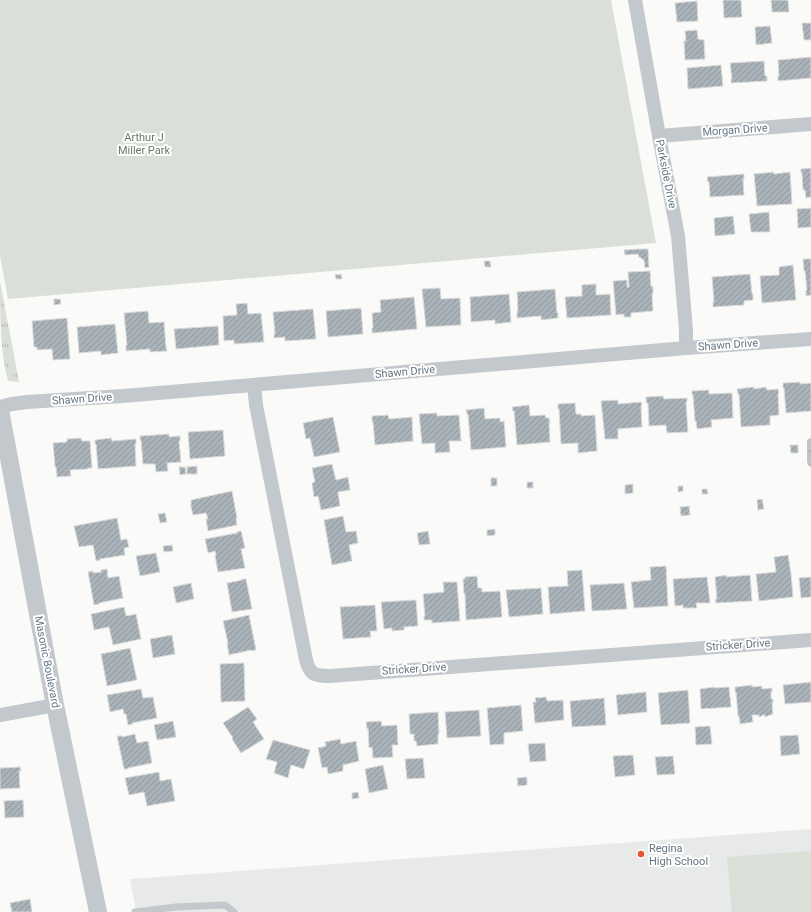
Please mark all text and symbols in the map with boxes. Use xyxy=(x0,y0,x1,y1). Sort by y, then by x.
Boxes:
street label: Morgan Drive xyxy=(702,121,768,139)
park label: Arthur J Miller Park xyxy=(118,131,170,157)
street label: Parkside Drive xyxy=(653,138,679,210)
street label: Shawn Drive xyxy=(697,336,759,354)
street label: Shawn Drive xyxy=(374,363,436,381)
street label: Shawn Drive xyxy=(51,390,113,408)
street label: Masonic Boulevard xyxy=(32,615,62,709)
street label: Stricker Drive xyxy=(705,636,771,654)
street label: Stricker Drive xyxy=(381,660,447,678)
place label: Regina High School xyxy=(649,842,708,868)
marker: Regina High School xyxy=(636,849,646,859)

